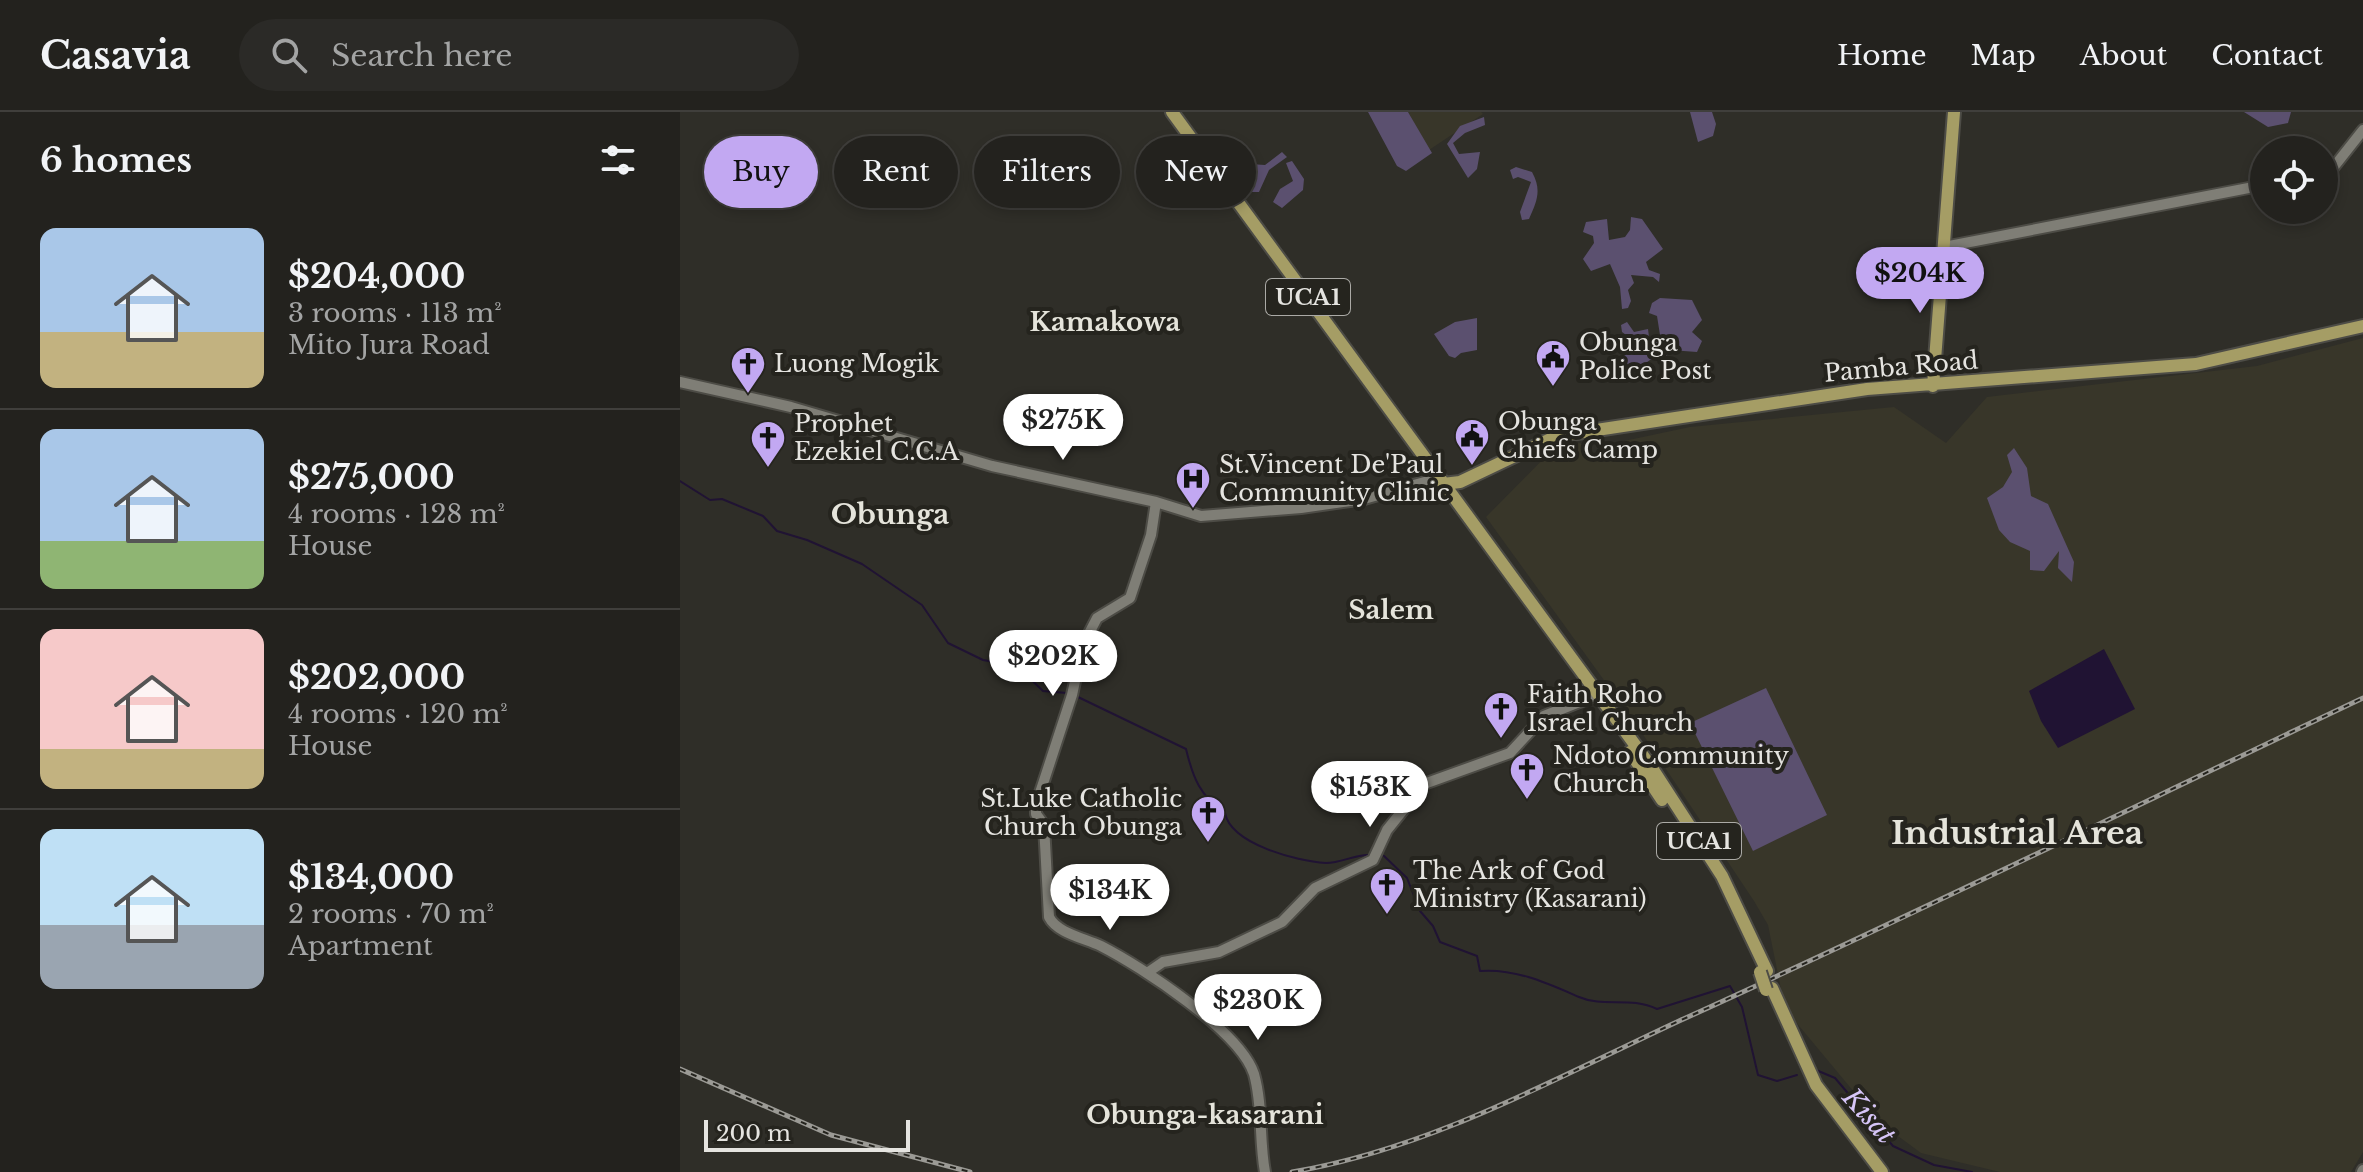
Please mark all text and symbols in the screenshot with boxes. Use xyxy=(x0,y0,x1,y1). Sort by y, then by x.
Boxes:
search box xyxy=(239,19,799,91)
text: Casavia xyxy=(40,32,191,79)
icon: search xyxy=(267,33,311,77)
text: Search here xyxy=(331,37,512,74)
text: Home xyxy=(1837,38,1927,73)
text: Map xyxy=(1971,38,2036,73)
text: About xyxy=(2080,38,2167,73)
text: Contact xyxy=(2211,38,2323,73)
chip: Buy xyxy=(704,136,818,208)
chip: Rent xyxy=(834,136,958,208)
chip: Filters xyxy=(974,136,1120,208)
chip: New xyxy=(1136,136,1256,208)
map controls xyxy=(2250,136,2338,224)
button: locate xyxy=(2250,136,2338,224)
icon: filters xyxy=(596,138,640,182)
text: 6 homes xyxy=(40,139,192,181)
pin: $204K xyxy=(1864,247,1976,315)
text: $204,000 xyxy=(288,255,466,297)
text: $204K xyxy=(1874,257,1966,289)
icon: home xyxy=(104,260,200,356)
road number: UCA1 xyxy=(1266,279,1350,315)
text: 3 rooms · 113 m² xyxy=(288,297,502,329)
district label: Kamakowa xyxy=(1030,306,1181,338)
place label: Obunga Police Post xyxy=(1579,328,1711,385)
text: Mito Jura Road xyxy=(288,329,490,361)
public building icon: Obunga Police Post xyxy=(1534,338,1572,388)
church icon: Luong Mogik xyxy=(729,345,767,395)
street label: Pamba Road xyxy=(1823,345,1979,388)
place label: Luong Mogik xyxy=(774,349,940,378)
pin: $275K xyxy=(1007,394,1119,462)
text: $275K xyxy=(1021,404,1105,436)
place label: Obunga Chiefs Camp xyxy=(1498,407,1658,464)
place label: Prophet Ezekiel C.C.A xyxy=(794,409,960,466)
public building icon: Obunga Chiefs Camp xyxy=(1453,417,1491,467)
church icon: Prophet Ezekiel C.C.A xyxy=(749,419,787,469)
place label: St.Vincent De'Paul Community Clinic xyxy=(1219,450,1450,507)
text: $275,000 xyxy=(288,456,455,498)
hospital icon: St.Vincent De'Paul Community Clinic xyxy=(1174,460,1212,510)
icon: home xyxy=(104,461,200,557)
district label: Obunga xyxy=(831,497,949,532)
text: 4 rooms · 128 m² xyxy=(288,498,505,530)
text: House xyxy=(288,530,372,562)
district label: Salem xyxy=(1348,594,1434,626)
pin: $202K xyxy=(997,630,1109,698)
text: $202K xyxy=(1007,640,1099,672)
text: $202,000 xyxy=(288,656,465,698)
icon: home xyxy=(104,661,200,757)
place label: Faith Roho Israel Church xyxy=(1527,680,1693,737)
church icon: Faith Roho Israel Church xyxy=(1482,690,1520,740)
text: 4 rooms · 120 m² xyxy=(288,698,508,730)
text: House xyxy=(288,730,372,762)
place label: Ndoto Community Church xyxy=(1553,741,1790,798)
church icon: Ndoto Community Church xyxy=(1508,751,1546,801)
pin: $153K xyxy=(1314,761,1426,829)
text: $153K xyxy=(1329,771,1411,803)
place label: St.Luke Catholic Church Obunga xyxy=(980,784,1183,841)
church icon: St.Luke Catholic Church Obunga xyxy=(1189,794,1227,844)
district label: Industrial Area xyxy=(1891,813,2143,853)
road number: UCA1 xyxy=(1657,823,1741,859)
text: $134,000 xyxy=(288,856,454,898)
place label: The Ark of God Ministry (Kasarani) xyxy=(1413,856,1647,913)
icon: home xyxy=(104,861,200,957)
pin: $134K xyxy=(1054,864,1166,932)
church icon: The Ark of God Ministry (Kasarani) xyxy=(1368,866,1406,916)
text: $134K xyxy=(1068,874,1152,906)
text: 2 rooms · 70 m² xyxy=(288,898,494,930)
text: Apartment xyxy=(288,930,433,962)
pin: $230K xyxy=(1202,974,1314,1042)
text: $230K xyxy=(1212,984,1304,1016)
water label: Kisat xyxy=(1835,1081,1903,1151)
district label: Obunga-kasarani xyxy=(1086,1099,1324,1131)
scale bar xyxy=(704,1116,910,1152)
text: 200 m xyxy=(716,1120,791,1147)

